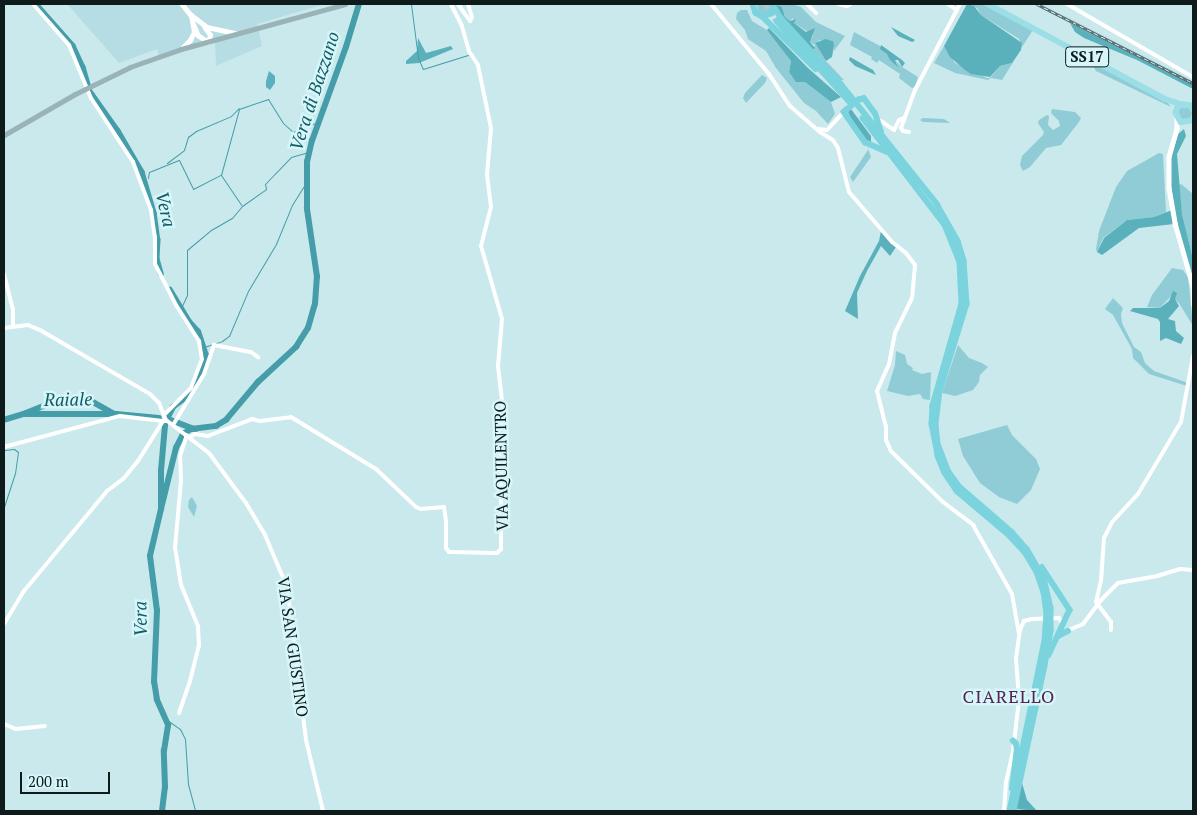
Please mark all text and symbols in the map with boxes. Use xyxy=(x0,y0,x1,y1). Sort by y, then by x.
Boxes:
water label: Vera di Bazzano xyxy=(285,29,343,153)
road number: SS17 xyxy=(1064,44,1110,70)
water label: Vera xyxy=(151,189,181,229)
water label: Raiale xyxy=(44,388,92,410)
street label: VIA AQUILENTRO xyxy=(490,400,512,532)
street label: VIA SAN GIUSTINO xyxy=(274,576,312,718)
water label: Vera xyxy=(129,601,151,637)
district label: CIARELLO xyxy=(962,685,1056,707)
scale bar xyxy=(22,762,112,794)
text: 200 m xyxy=(28,771,69,791)

